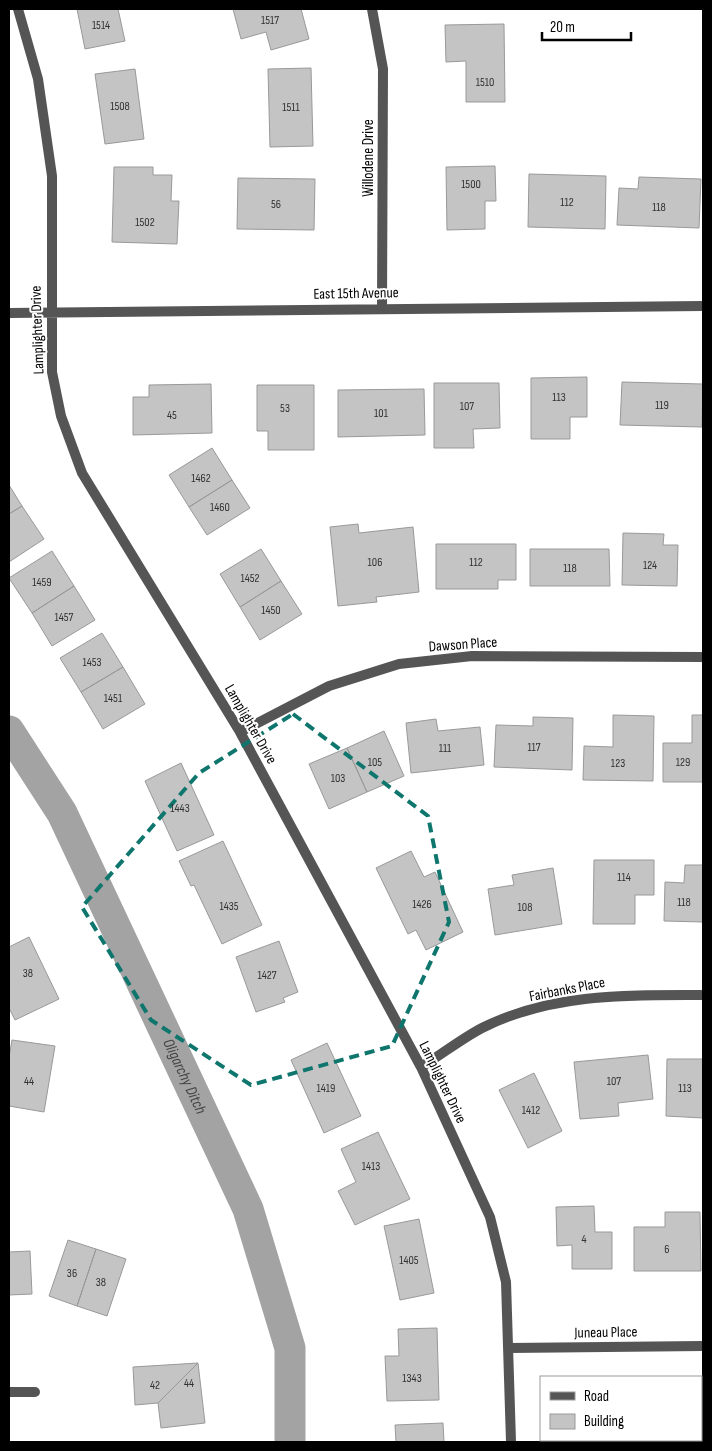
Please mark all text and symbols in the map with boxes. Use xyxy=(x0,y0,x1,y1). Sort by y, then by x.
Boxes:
scale bar xyxy=(542,10,631,42)
house number: 1517 xyxy=(261,13,279,28)
house number: 1514 xyxy=(92,18,110,33)
text: 20 m xyxy=(550,18,575,37)
house number: 1510 xyxy=(476,75,494,90)
house number: 1508 xyxy=(110,99,130,114)
house number: 1511 xyxy=(282,100,301,115)
street label: Willodene Drive xyxy=(359,119,378,197)
house number: 1500 xyxy=(461,177,481,192)
house number: 112 xyxy=(560,195,574,210)
house number: 56 xyxy=(271,197,281,212)
house number: 118 xyxy=(652,200,666,215)
house number: 1502 xyxy=(135,215,155,230)
street label: East 15th Avenue xyxy=(313,283,399,304)
street label: Lamplighter Drive xyxy=(26,285,49,375)
house number: 113 xyxy=(552,390,566,405)
house number: 119 xyxy=(655,398,669,413)
house number: 107 xyxy=(460,399,474,414)
house number: 53 xyxy=(280,401,290,416)
house number: 101 xyxy=(374,406,389,421)
house number: 45 xyxy=(167,408,177,423)
house number: 1462 xyxy=(191,471,211,486)
house number: 1460 xyxy=(210,500,230,515)
house number: 106 xyxy=(368,555,382,570)
house number: 112 xyxy=(469,555,483,570)
house number: 124 xyxy=(643,558,657,573)
house number: 118 xyxy=(563,561,577,576)
house number: 1452 xyxy=(240,571,260,586)
house number: 1459 xyxy=(32,575,52,590)
house number: 1450 xyxy=(261,603,281,618)
house number: 1457 xyxy=(55,610,74,625)
street label: Dawson Place xyxy=(428,633,498,656)
house number: 1453 xyxy=(82,655,102,670)
street label: Lamplighter Drive xyxy=(220,681,281,768)
house number: 1451 xyxy=(104,691,123,706)
house number: 117 xyxy=(527,740,541,755)
house number: 111 xyxy=(439,741,452,756)
house number: 105 xyxy=(368,755,382,770)
house number: 129 xyxy=(676,755,690,770)
house number: 123 xyxy=(611,756,625,771)
house number: 103 xyxy=(331,771,345,786)
house number: 1443 xyxy=(170,801,190,816)
house number: 114 xyxy=(617,870,631,885)
house number: 118 xyxy=(677,895,691,910)
house number: 1426 xyxy=(412,897,432,912)
house number: 1435 xyxy=(219,899,239,914)
house number: 108 xyxy=(518,900,532,915)
house number: 38 xyxy=(23,966,33,981)
house number: 1427 xyxy=(257,968,277,983)
street label: Fairbanks Place xyxy=(528,973,607,1006)
water label: Oligarchy Ditch xyxy=(158,1036,210,1117)
street label: Lamplighter Drive xyxy=(415,1038,471,1126)
house number: 44 xyxy=(24,1074,34,1089)
house number: 107 xyxy=(607,1074,621,1089)
house number: 1419 xyxy=(317,1081,335,1096)
house number: 113 xyxy=(678,1081,692,1096)
house number: 1412 xyxy=(522,1103,540,1118)
house number: 1413 xyxy=(362,1159,380,1174)
house number: 4 xyxy=(581,1232,587,1247)
house number: 6 xyxy=(664,1242,670,1257)
house number: 1405 xyxy=(399,1253,419,1268)
house number: 36 xyxy=(67,1266,77,1281)
house number: 38 xyxy=(96,1275,106,1290)
street label: Juneau Place xyxy=(573,1322,638,1343)
house number: 1343 xyxy=(402,1371,422,1386)
house number: 44 xyxy=(184,1376,194,1391)
legend xyxy=(540,1376,702,1441)
house number: 42 xyxy=(150,1378,160,1393)
text: Road xyxy=(584,1387,609,1406)
text: Building xyxy=(584,1412,624,1431)

